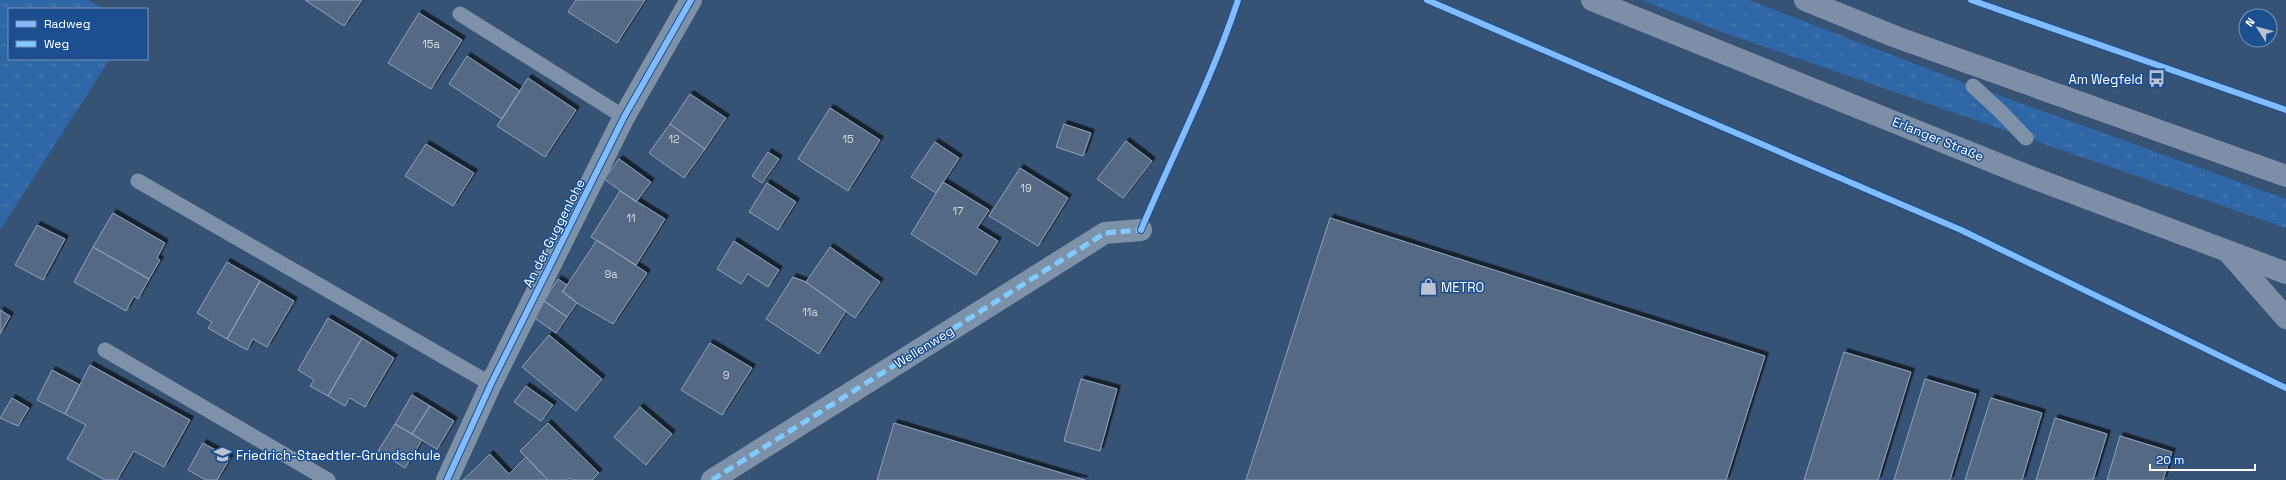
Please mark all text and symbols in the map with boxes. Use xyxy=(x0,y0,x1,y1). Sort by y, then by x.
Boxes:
legend xyxy=(8,8,148,60)
north arrow xyxy=(2238,8,2278,48)
text: N xyxy=(2242,15,2258,29)
text: Radweg xyxy=(44,16,90,32)
text: Weg xyxy=(44,36,69,52)
house number: 15a xyxy=(422,37,440,51)
bus stop icon: Am Wegfeld xyxy=(2146,69,2166,89)
place label: Am Wegfeld xyxy=(2068,71,2143,88)
street label: Erlanger Straße xyxy=(1890,113,1986,165)
house number: 12 xyxy=(668,132,680,146)
house number: 15 xyxy=(842,132,854,146)
street label: An der Guggenlohe xyxy=(519,176,589,290)
house number: 19 xyxy=(1020,181,1032,195)
house number: 17 xyxy=(953,204,963,218)
house number: 11 xyxy=(626,211,636,225)
house number: 9a xyxy=(604,267,618,281)
shop icon: METRO xyxy=(1418,277,1438,297)
place label: METRO xyxy=(1441,279,1484,296)
house number: 11a xyxy=(802,305,818,319)
street label: Wellenweg xyxy=(891,322,957,372)
house number: 9 xyxy=(723,368,730,382)
school or university icon: Friedrich-Staedtler-Grundschule xyxy=(213,445,233,465)
scale bar xyxy=(2150,446,2255,472)
place label: Friedrich-Staedtler-Grundschule xyxy=(236,447,441,464)
text: 20 m xyxy=(2156,452,2184,468)

